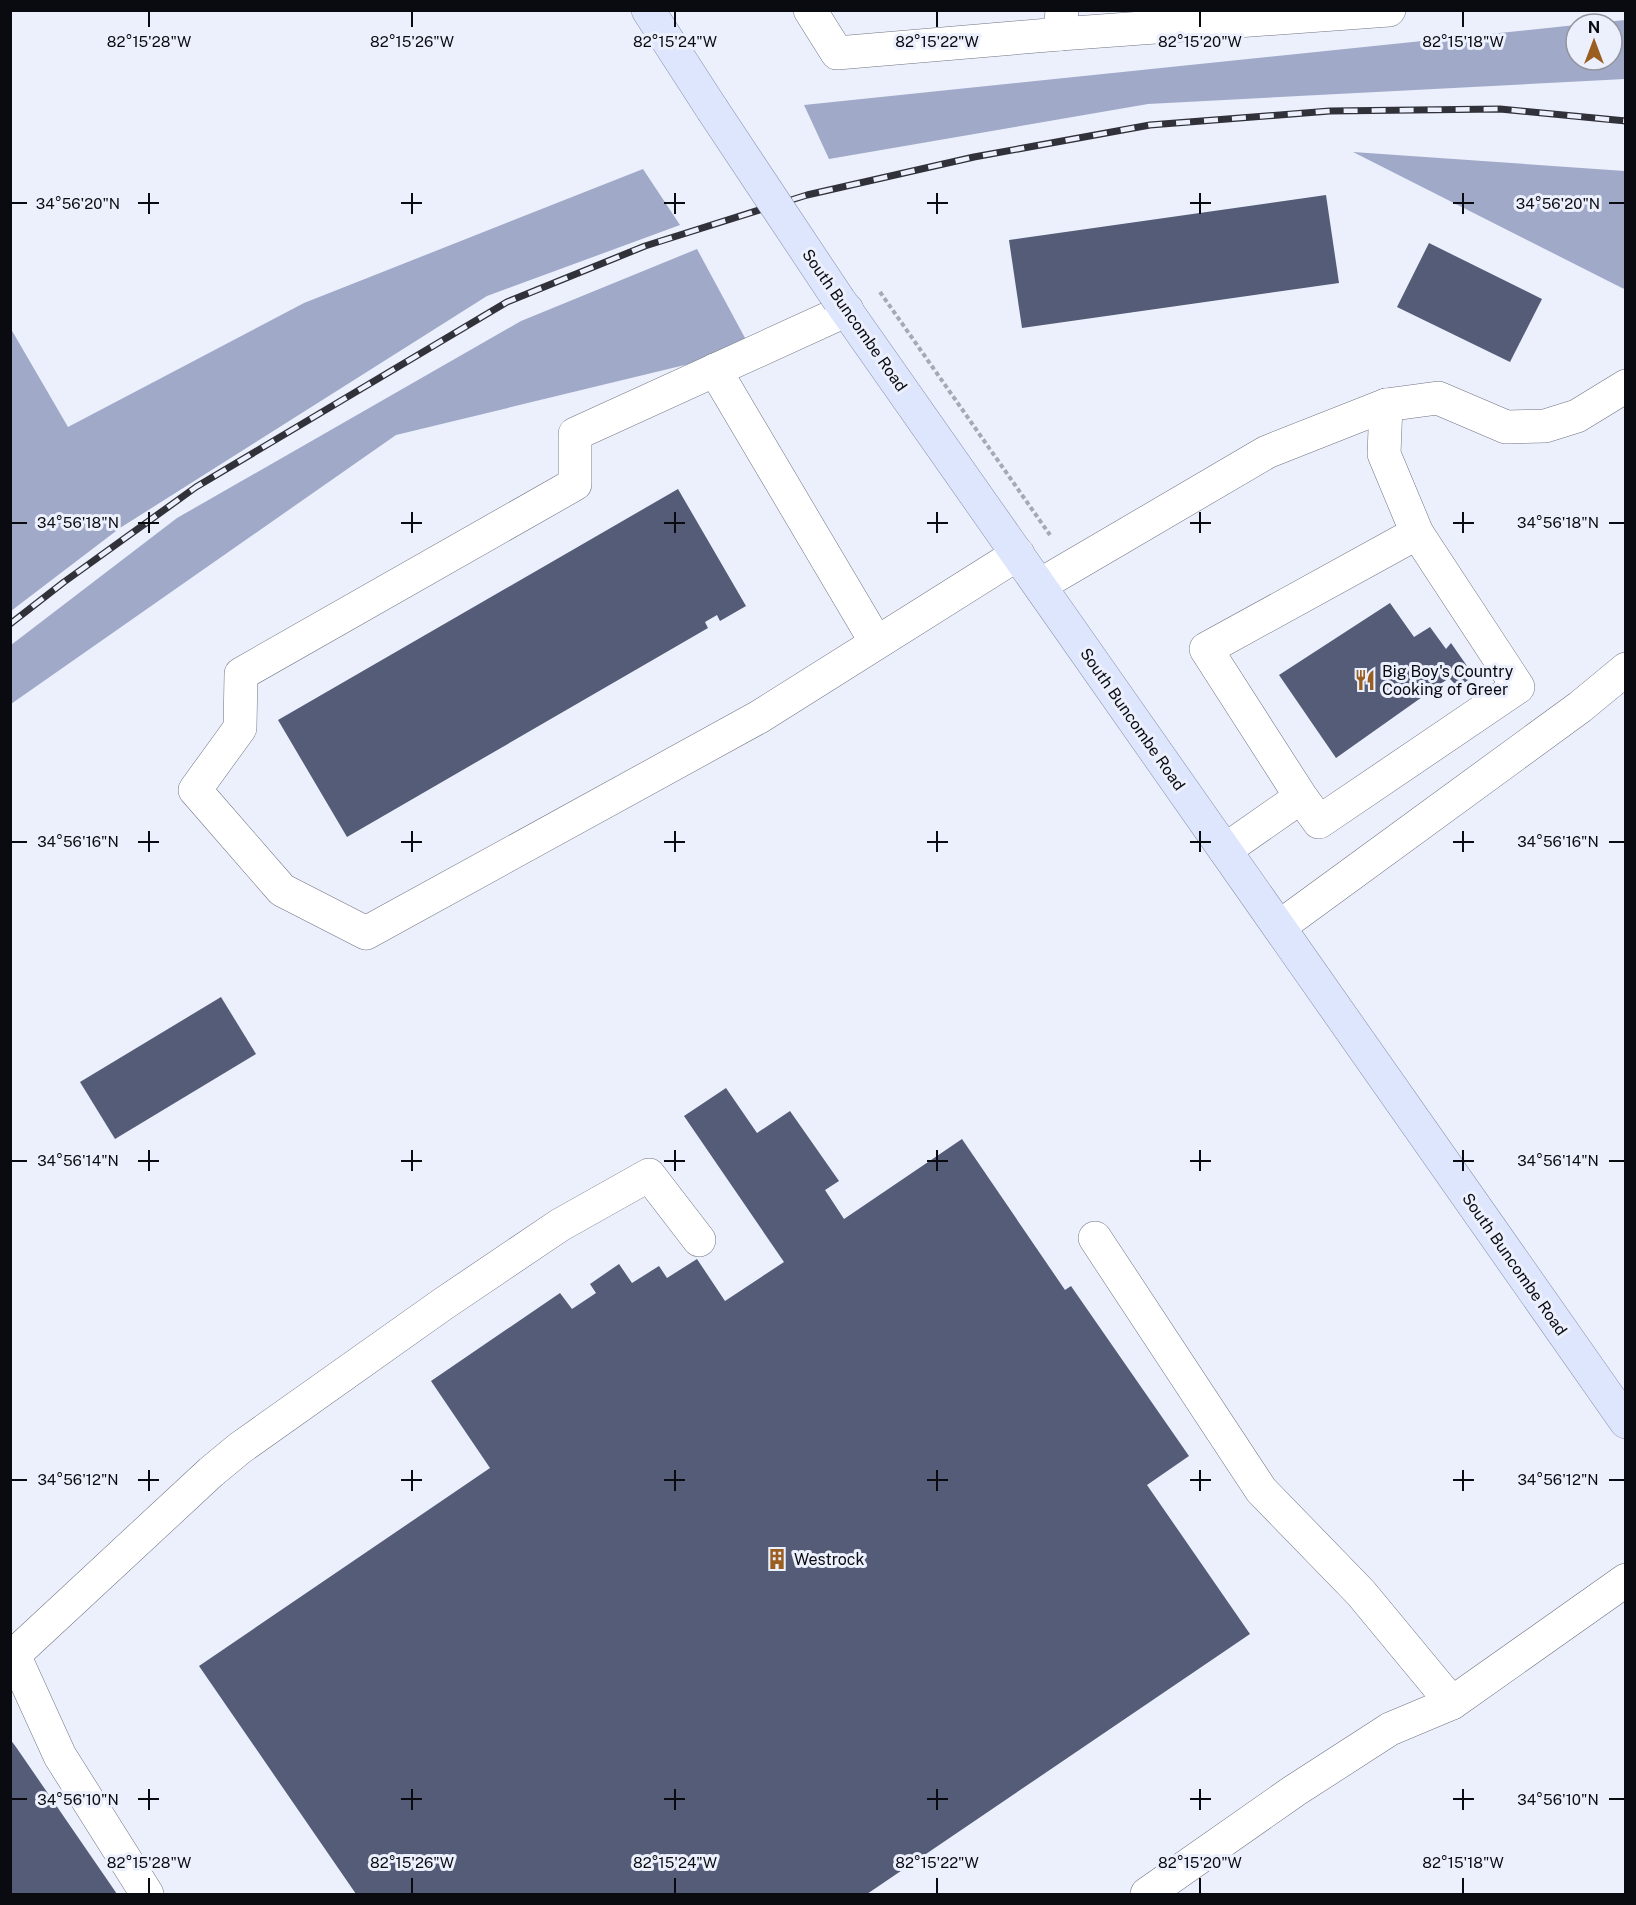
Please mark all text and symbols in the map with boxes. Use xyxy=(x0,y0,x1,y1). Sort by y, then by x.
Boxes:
north arrow xyxy=(1564,12,1624,72)
text: N xyxy=(1588,18,1600,37)
text: 82°15'28"W xyxy=(107,33,191,50)
text: 82°15'26"W xyxy=(370,33,454,50)
text: 82°15'24"W xyxy=(633,33,717,50)
text: 82°15'22"W xyxy=(895,33,979,50)
text: 82°15'20"W xyxy=(1158,33,1242,50)
text: 82°15'18"W xyxy=(1422,33,1504,50)
text: 34°56'20"N xyxy=(36,195,120,212)
text: 34°56'20"N xyxy=(1516,195,1600,212)
street label: South Buncombe Road xyxy=(798,245,911,395)
text: 34°56'18"N xyxy=(37,514,119,531)
text: 34°56'18"N xyxy=(1517,514,1599,531)
street label: South Buncombe Road xyxy=(1076,644,1189,794)
place label: Big Boy's Country Cooking of Greer xyxy=(1382,662,1514,699)
restaurant icon: Big Boy's Country Cooking of Greer xyxy=(1353,668,1377,692)
text: 34°56'16"N xyxy=(37,833,119,850)
text: 34°56'16"N xyxy=(1517,833,1599,850)
text: 34°56'14"N xyxy=(37,1152,119,1169)
text: 34°56'14"N xyxy=(1517,1152,1599,1169)
street label: South Buncombe Road xyxy=(1458,1189,1571,1339)
text: 34°56'12"N xyxy=(37,1471,119,1488)
text: 34°56'12"N xyxy=(1517,1471,1599,1488)
building icon: Westrock xyxy=(765,1547,789,1571)
place label: Westrock xyxy=(794,1550,864,1569)
text: 34°56'10"N xyxy=(37,1791,119,1808)
text: 34°56'10"N xyxy=(1517,1791,1599,1808)
text: 82°15'28"W xyxy=(107,1854,191,1871)
text: 82°15'26"W xyxy=(370,1854,454,1871)
text: 82°15'24"W xyxy=(633,1854,717,1871)
text: 82°15'22"W xyxy=(895,1854,979,1871)
text: 82°15'20"W xyxy=(1158,1854,1242,1871)
text: 82°15'18"W xyxy=(1422,1854,1504,1871)

